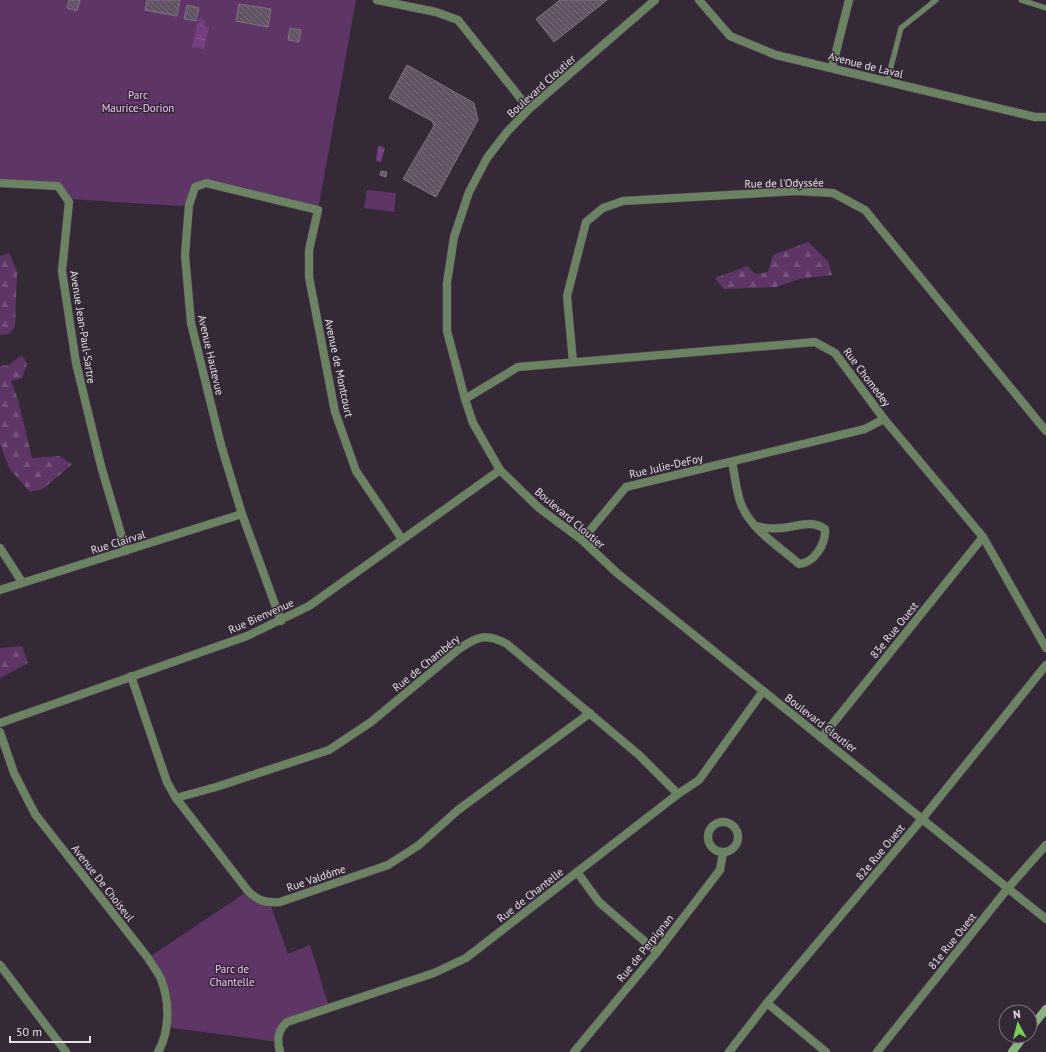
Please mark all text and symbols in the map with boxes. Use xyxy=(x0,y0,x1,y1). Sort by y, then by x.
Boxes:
street label: Avenue de Laval xyxy=(827,49,906,81)
street label: Boulevard Cloutier xyxy=(504,51,578,120)
park label: Parc Maurice-Dorion xyxy=(102,88,174,115)
street label: Rue de l'Odyssée xyxy=(744,175,824,191)
street label: Avenue Jean-Paul-Sartre xyxy=(67,269,99,385)
street label: Avenue Hautevue xyxy=(195,314,227,397)
street label: Avenue de Montcourt xyxy=(322,317,356,419)
street label: Rue Chomedey xyxy=(840,345,894,410)
street label: Rue Julie-DeFoy xyxy=(628,451,705,481)
street label: Boulevard Cloutier xyxy=(532,485,608,552)
street label: Rue Clairval xyxy=(89,527,148,557)
street label: Rue Bienvenue xyxy=(226,595,296,637)
street label: 83e Rue Ouest xyxy=(867,599,921,661)
street label: Rue de Chambéry xyxy=(390,631,463,694)
street label: Boulevard Cloutier xyxy=(782,691,860,756)
street label: 82e Rue Ouest xyxy=(853,821,908,883)
street label: Avenue De Choiseul xyxy=(69,842,138,925)
street label: Rue Valdôme xyxy=(285,861,348,895)
street label: Rue de Chantelle xyxy=(494,865,566,925)
street label: 81e Rue Ouest xyxy=(925,910,979,972)
street label: Rue de Perpignan xyxy=(614,911,676,985)
park label: Parc de Chantelle xyxy=(210,962,255,989)
north arrow xyxy=(998,1004,1038,1044)
text: N xyxy=(1012,1007,1021,1021)
scale bar xyxy=(10,1018,90,1044)
text: 50 m xyxy=(16,1024,42,1039)

